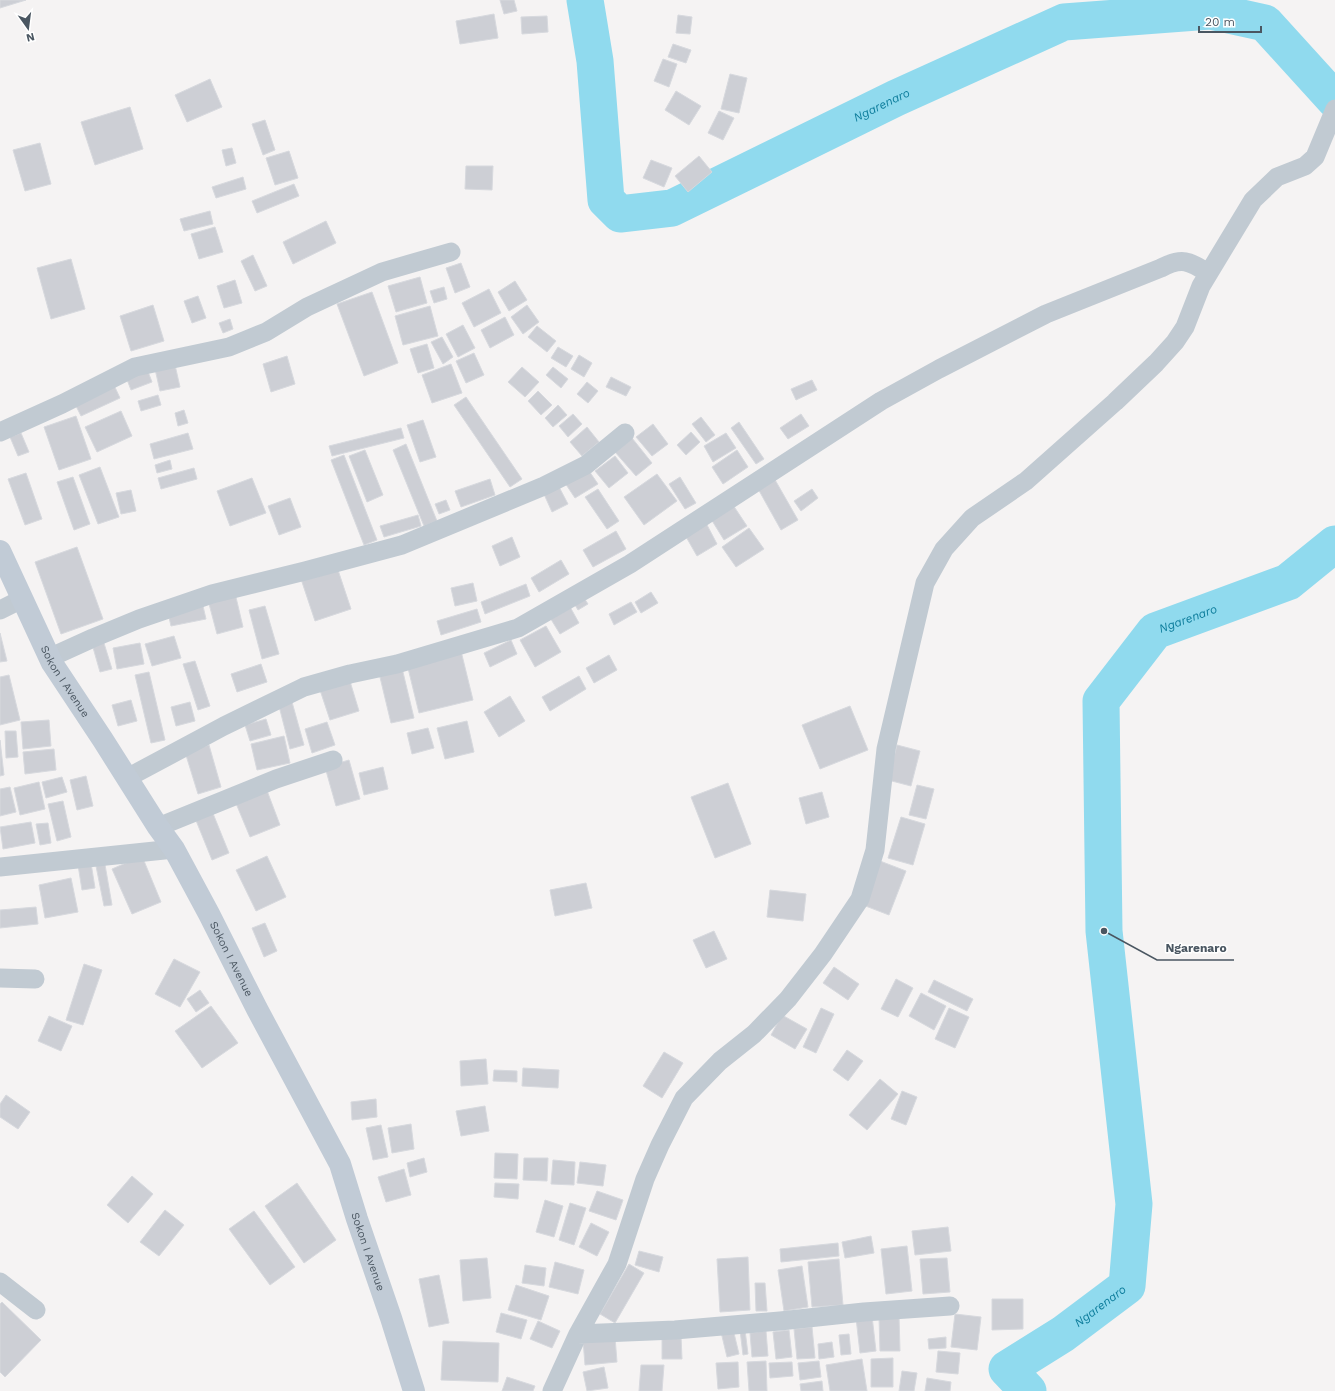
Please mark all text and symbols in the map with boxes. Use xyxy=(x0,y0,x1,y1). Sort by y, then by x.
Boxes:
north arrow xyxy=(8,8,48,48)
scale bar xyxy=(1199,8,1261,34)
text: 20 m xyxy=(1205,15,1235,29)
text: N xyxy=(25,30,36,45)
water label: Ngarenaro xyxy=(851,86,912,125)
water label: Ngarenaro xyxy=(1157,602,1219,636)
street label: Sokon I Avenue xyxy=(38,644,92,720)
street label: Sokon I Avenue xyxy=(207,919,256,999)
callout: Ngarenaro xyxy=(1157,936,1234,960)
text: Ngarenaro xyxy=(1165,941,1227,955)
street label: Sokon I Avenue xyxy=(348,1211,387,1293)
water label: Ngarenaro xyxy=(1072,1282,1129,1330)

